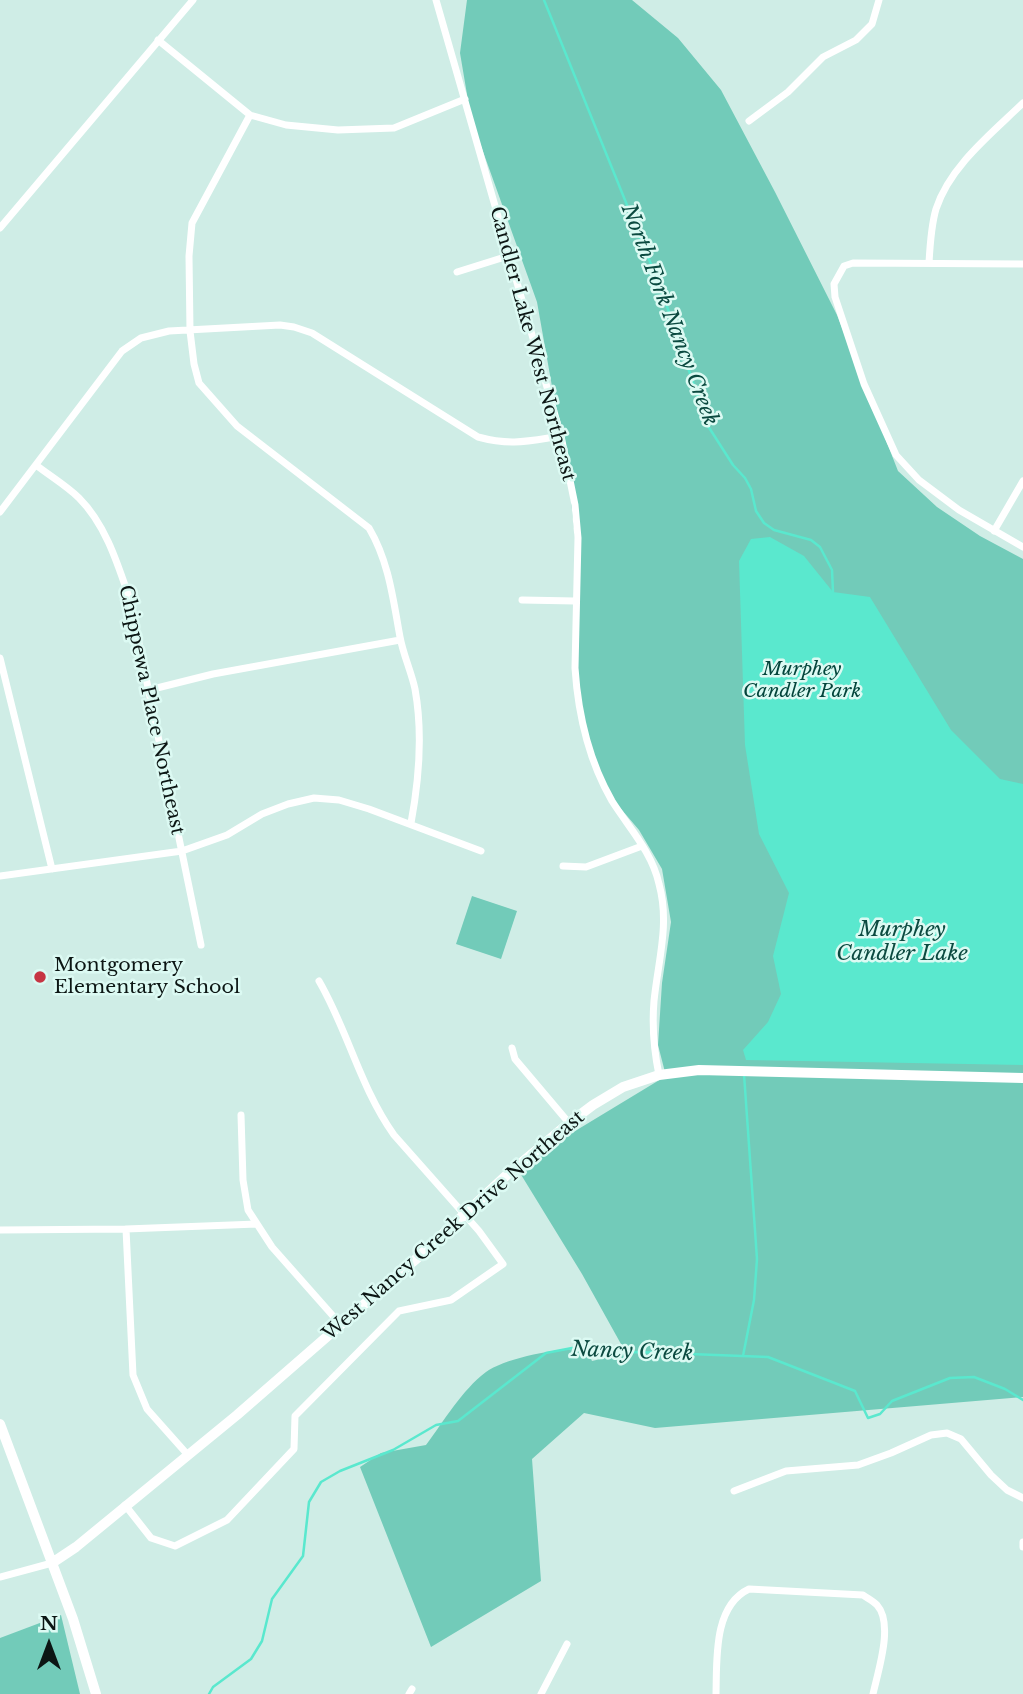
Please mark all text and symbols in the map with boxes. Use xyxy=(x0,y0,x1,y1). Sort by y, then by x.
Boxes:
water label: North Fork Nancy Creek xyxy=(615,200,723,430)
street label: Candler Lake West Northeast xyxy=(484,204,580,484)
street label: Chippewa Place Northeast xyxy=(113,583,189,837)
park label: Murphey Candler Park xyxy=(743,659,861,703)
water label: Murphey Candler Lake xyxy=(836,917,968,967)
place label: Montgomery Elementary School xyxy=(54,955,240,999)
marker: Montgomery Elementary School xyxy=(32,969,48,985)
street label: West Nancy Creek Drive Northeast xyxy=(319,1106,589,1346)
water label: Nancy Creek xyxy=(570,1337,694,1367)
north arrow xyxy=(14,1610,84,1680)
text: N xyxy=(40,1612,58,1635)

